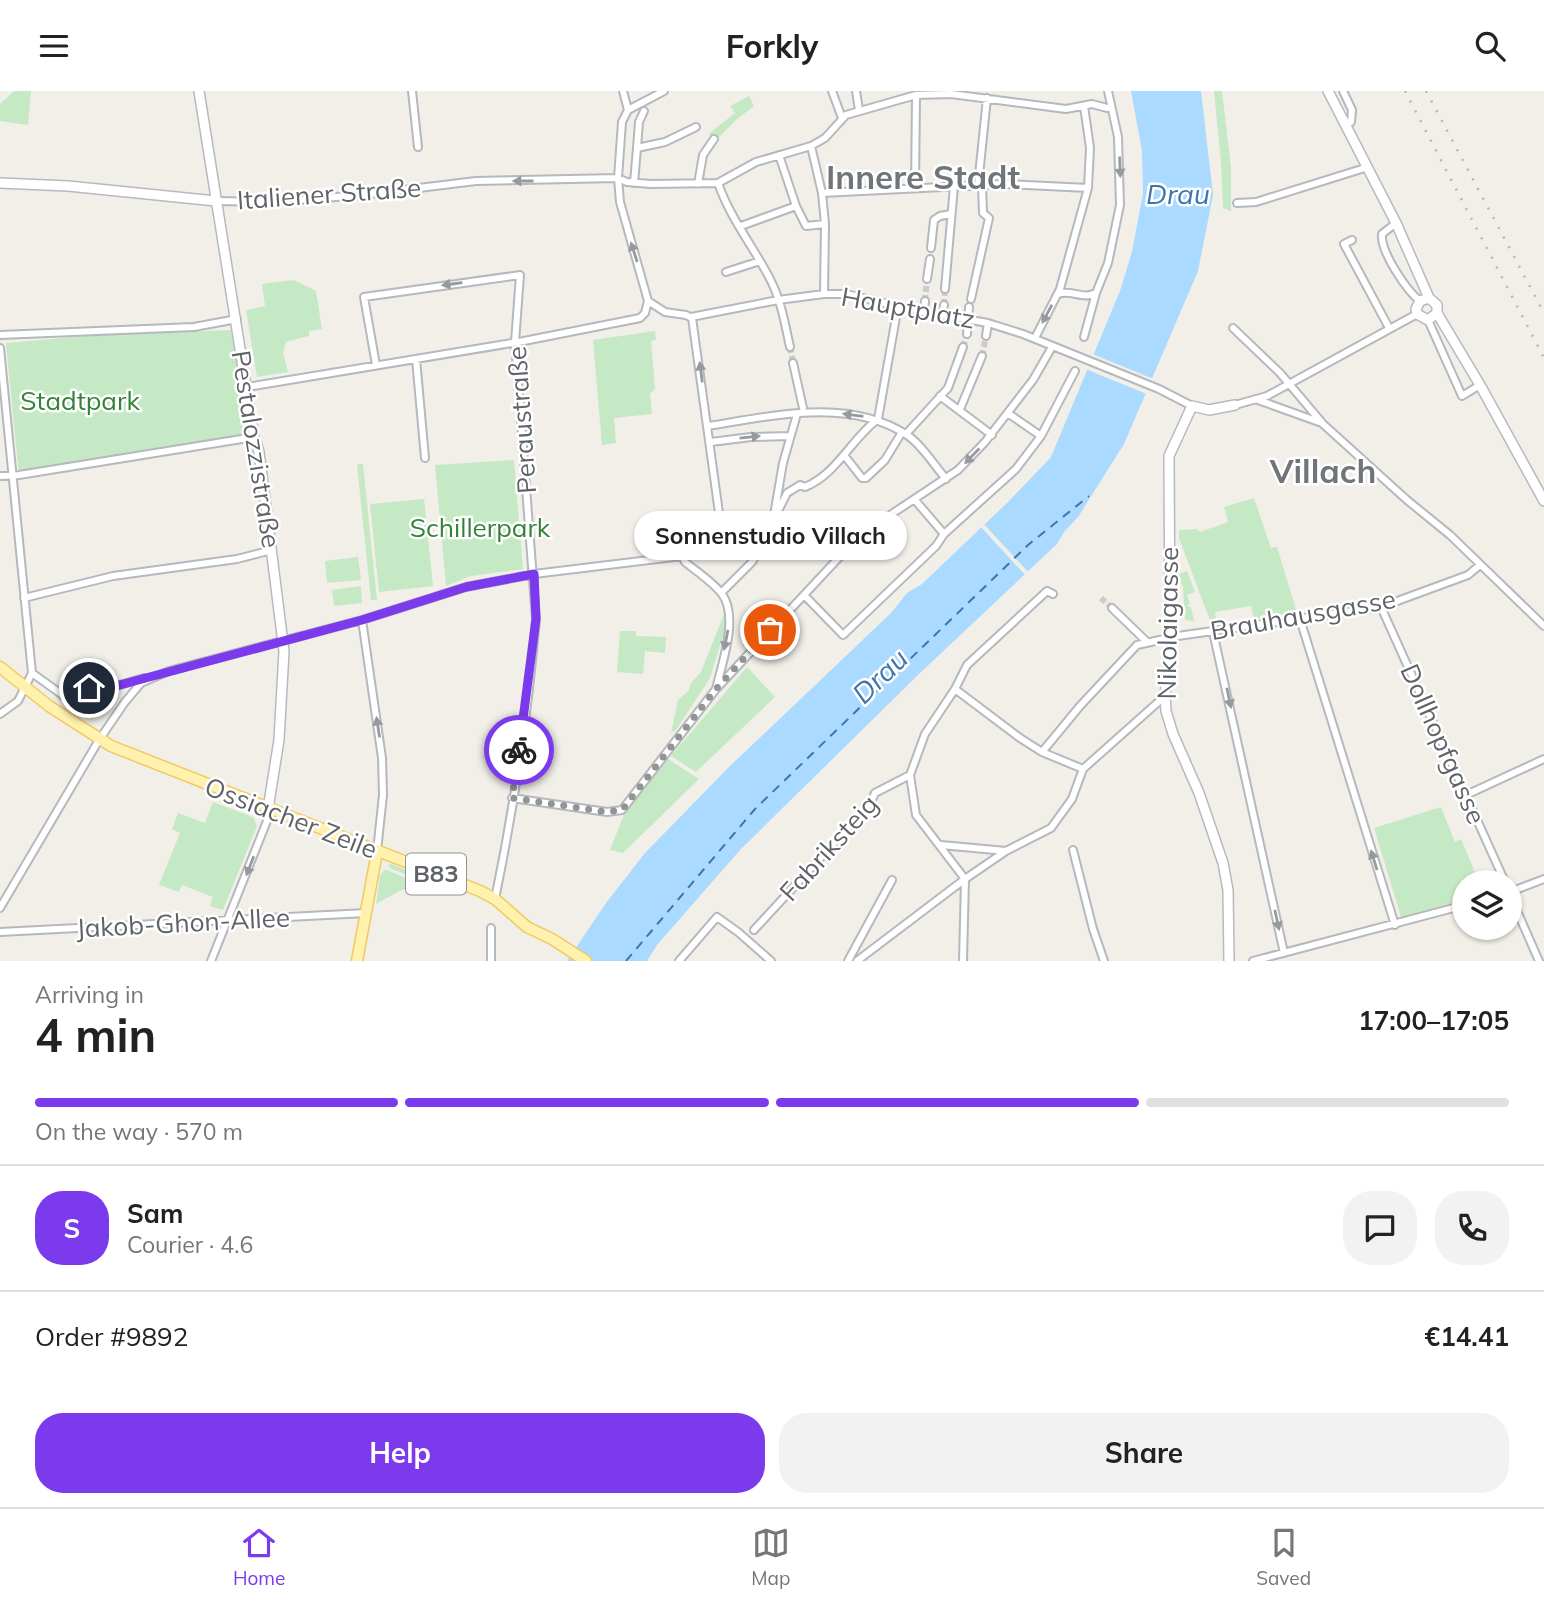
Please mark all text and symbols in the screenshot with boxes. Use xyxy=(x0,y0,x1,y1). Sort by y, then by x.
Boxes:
text: Forkly xyxy=(726,26,818,66)
icon: menu xyxy=(35,27,73,65)
icon: search xyxy=(1471,27,1509,65)
district label: Innere Stadt xyxy=(826,156,1020,197)
one-way arrow xyxy=(1114,156,1126,178)
street label: Italiener Straße xyxy=(236,171,422,216)
one-way arrow xyxy=(512,175,534,187)
water label: Drau xyxy=(1146,176,1210,211)
one-way arrow xyxy=(629,241,639,262)
one-way arrow xyxy=(441,279,463,290)
street label: Hauptplatz xyxy=(839,280,977,335)
one-way arrow xyxy=(1041,304,1053,323)
street label: Peraustraße xyxy=(500,345,543,495)
street label: Pestalozzistraße xyxy=(225,348,288,550)
one-way arrow xyxy=(695,361,706,383)
park label: Stadtpark xyxy=(20,384,140,417)
one-way arrow xyxy=(842,410,864,421)
one-way arrow xyxy=(739,431,761,442)
one-way arrow xyxy=(964,447,980,464)
district label: Villach xyxy=(1269,450,1376,491)
park label: Schillerpark xyxy=(410,511,551,544)
callout: Sonnenstudio Villach xyxy=(634,511,906,560)
text: Sonnenstudio Villach xyxy=(655,521,886,550)
street label: Nikolaigasse xyxy=(1150,546,1185,700)
street label: Brauhausgasse xyxy=(1208,582,1398,647)
pin xyxy=(740,600,800,660)
icon: bag xyxy=(751,611,789,649)
one-way arrow xyxy=(721,629,732,651)
water label: Drau xyxy=(845,641,915,710)
pin xyxy=(59,658,119,718)
street label: Dollhopfgasse xyxy=(1393,659,1493,829)
icon: home xyxy=(70,669,108,707)
one-way arrow xyxy=(1223,687,1234,709)
courier xyxy=(484,715,554,785)
one-way arrow xyxy=(372,716,383,738)
icon: bike xyxy=(500,731,538,769)
street label: Ossiacher Zeile xyxy=(200,770,382,866)
street label: Fabriksteig xyxy=(772,788,885,908)
one-way arrow xyxy=(1369,850,1379,871)
road number: B83 xyxy=(406,853,466,895)
one-way arrow xyxy=(244,855,255,876)
map controls xyxy=(1452,870,1522,940)
button: layers xyxy=(1452,870,1522,940)
street label: Jakob-Ghon-Allee xyxy=(75,900,291,945)
one-way arrow xyxy=(1271,909,1282,931)
text: Arriving in xyxy=(35,980,144,1009)
text: 17:00–17:05 xyxy=(1358,1004,1509,1037)
text: 4 min xyxy=(35,1006,156,1064)
text: On the way · 570 m xyxy=(35,1117,243,1146)
button: chat xyxy=(1343,1191,1417,1265)
button: phone xyxy=(1435,1191,1509,1265)
text: Sam xyxy=(127,1197,183,1230)
text: S xyxy=(64,1212,80,1245)
text: Courier · 4.6 xyxy=(127,1230,253,1259)
text: Order #9892 xyxy=(35,1320,188,1353)
text: €14.41 xyxy=(1425,1320,1509,1353)
button: Help xyxy=(35,1413,765,1493)
button: Share xyxy=(779,1413,1509,1493)
tab: Home xyxy=(233,1524,285,1590)
tab: Map xyxy=(751,1524,790,1590)
tab: Saved xyxy=(1256,1524,1311,1590)

